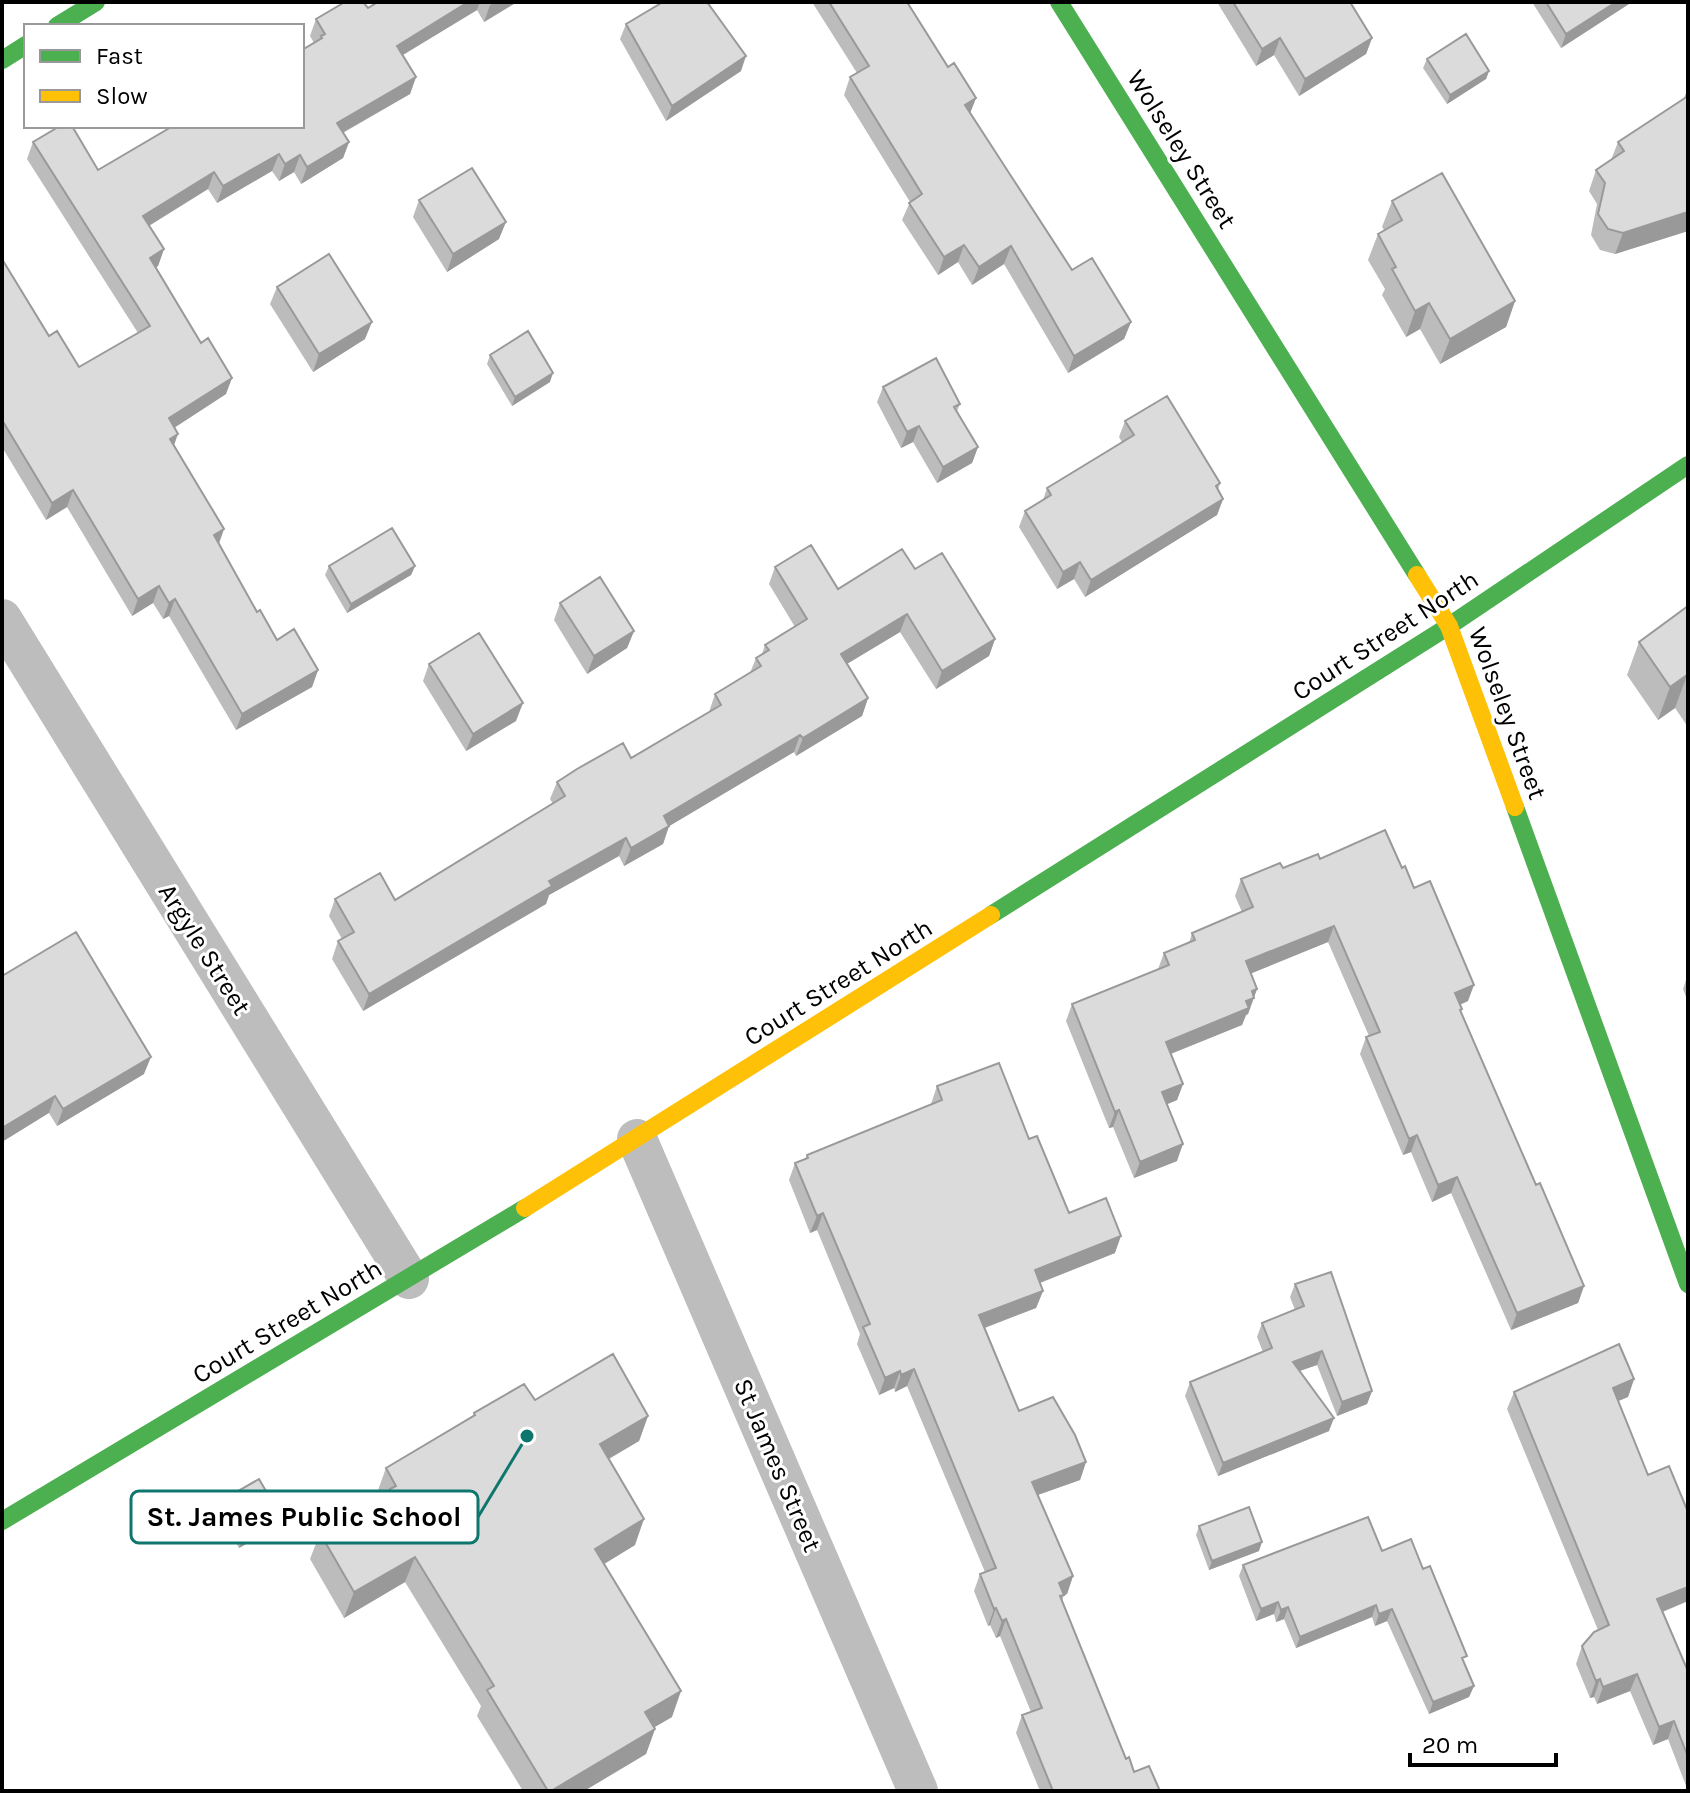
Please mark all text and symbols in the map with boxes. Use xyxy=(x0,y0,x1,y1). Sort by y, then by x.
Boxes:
legend xyxy=(24,24,304,128)
text: Fast xyxy=(96,42,143,70)
street label: Wolseley Street xyxy=(1120,64,1243,234)
text: Slow xyxy=(96,82,148,110)
street label: Court Street North xyxy=(1286,564,1484,707)
street label: Wolseley Street xyxy=(1462,623,1553,804)
street label: Argyle Street xyxy=(152,878,257,1021)
street label: Court Street North xyxy=(739,912,938,1053)
street label: Court Street North xyxy=(187,1253,388,1390)
street label: St James Street xyxy=(727,1374,828,1557)
callout: St. James Public School xyxy=(131,1491,478,1543)
text: St. James Public School xyxy=(146,1500,462,1533)
scale bar xyxy=(1410,1717,1556,1767)
text: 20 m xyxy=(1422,1731,1478,1759)

